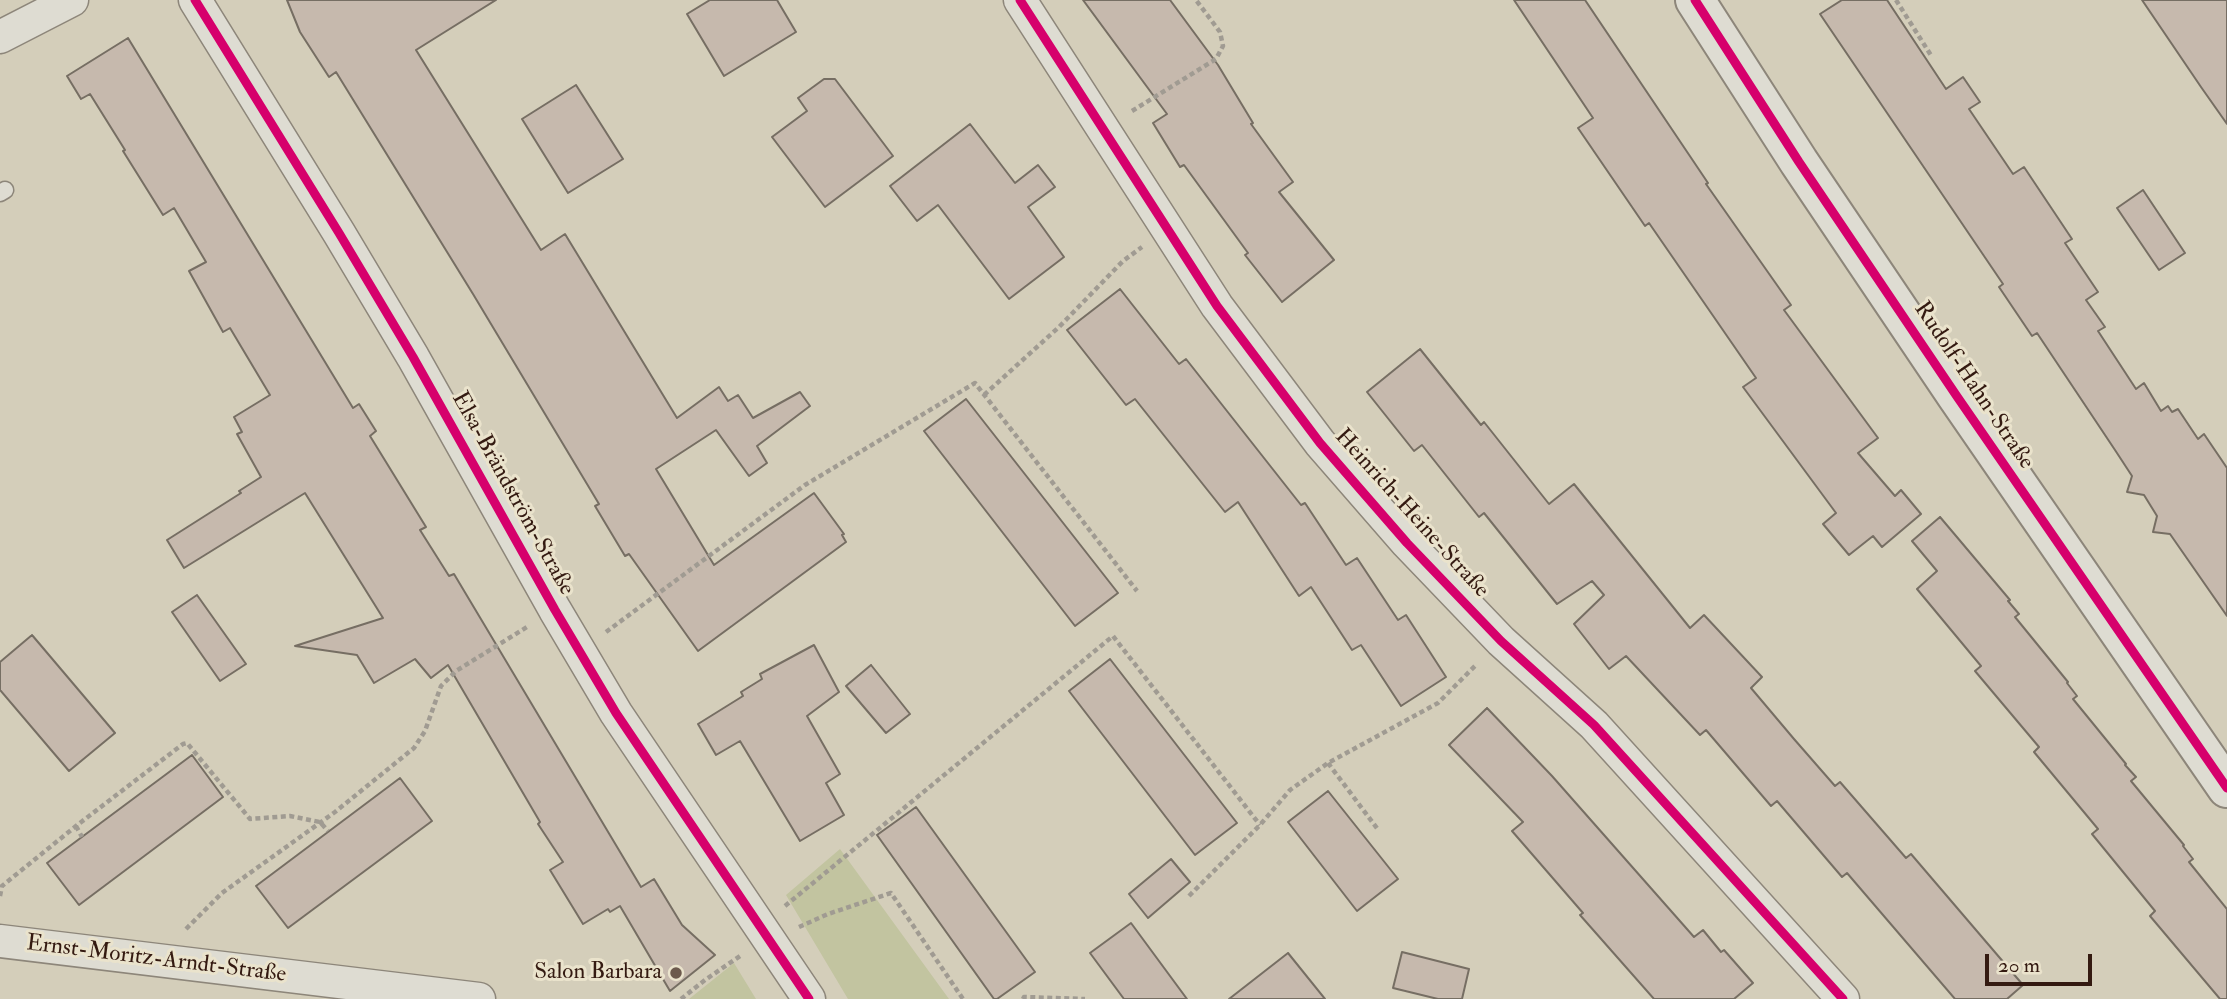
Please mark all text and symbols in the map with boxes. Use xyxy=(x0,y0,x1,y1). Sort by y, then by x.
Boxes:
street label: Rudolf-Hahn-Straße xyxy=(1907,297,2039,475)
street label: Elsa-Brändström-Straße xyxy=(445,387,579,601)
street label: Heinrich-Heine-Straße xyxy=(1328,424,1494,604)
street label: Ernst-Moritz-Arndt-Straße xyxy=(25,930,287,990)
scale bar xyxy=(1989,940,2096,984)
text: 20 m xyxy=(1998,952,2040,979)
place label: Salon Barbara xyxy=(534,959,662,987)
marker: Salon Barbara xyxy=(668,965,684,981)

